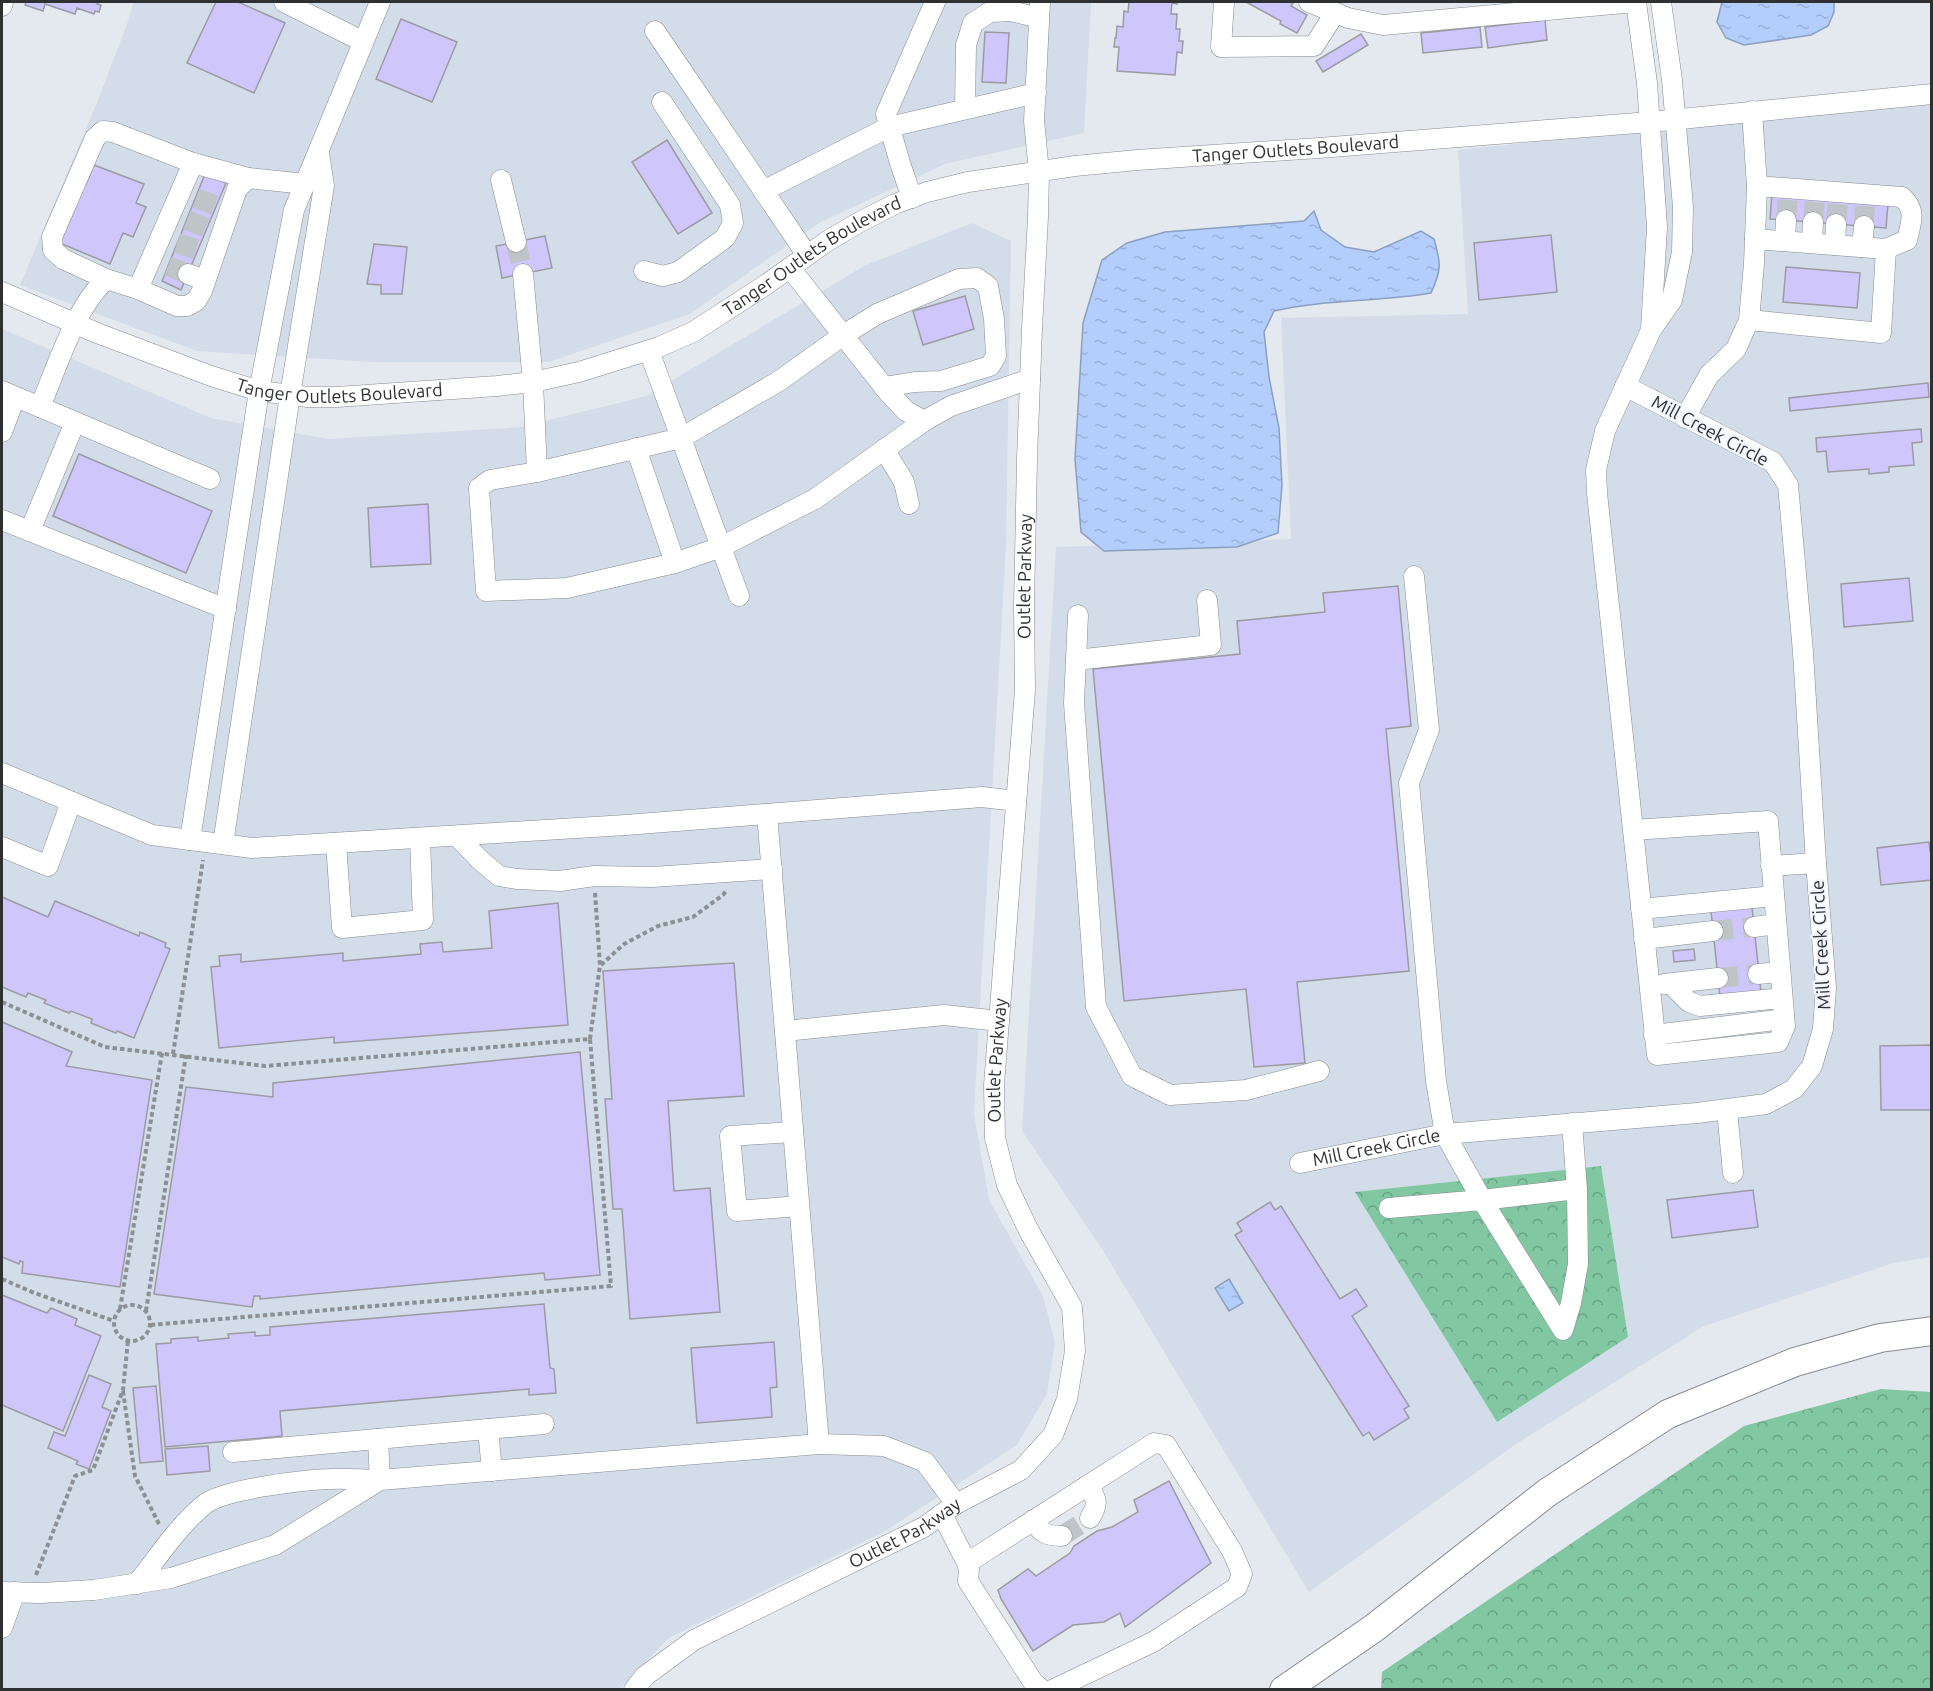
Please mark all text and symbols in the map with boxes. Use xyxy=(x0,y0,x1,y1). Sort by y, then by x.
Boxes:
street label: Tanger Outlets Boulevard xyxy=(1192,131,1400,165)
street label: Tanger Outlets Boulevard xyxy=(719,192,903,319)
street label: Tanger Outlets Boulevard xyxy=(234,374,443,406)
street label: Mill Creek Circle xyxy=(1649,391,1772,469)
street label: Outlet Parkway xyxy=(1013,514,1035,639)
street label: Mill Creek Circle xyxy=(1807,880,1833,1010)
street label: Outlet Parkway xyxy=(983,997,1010,1123)
street label: Mill Creek Circle xyxy=(1311,1124,1442,1169)
street label: Outlet Parkway xyxy=(845,1493,964,1571)

